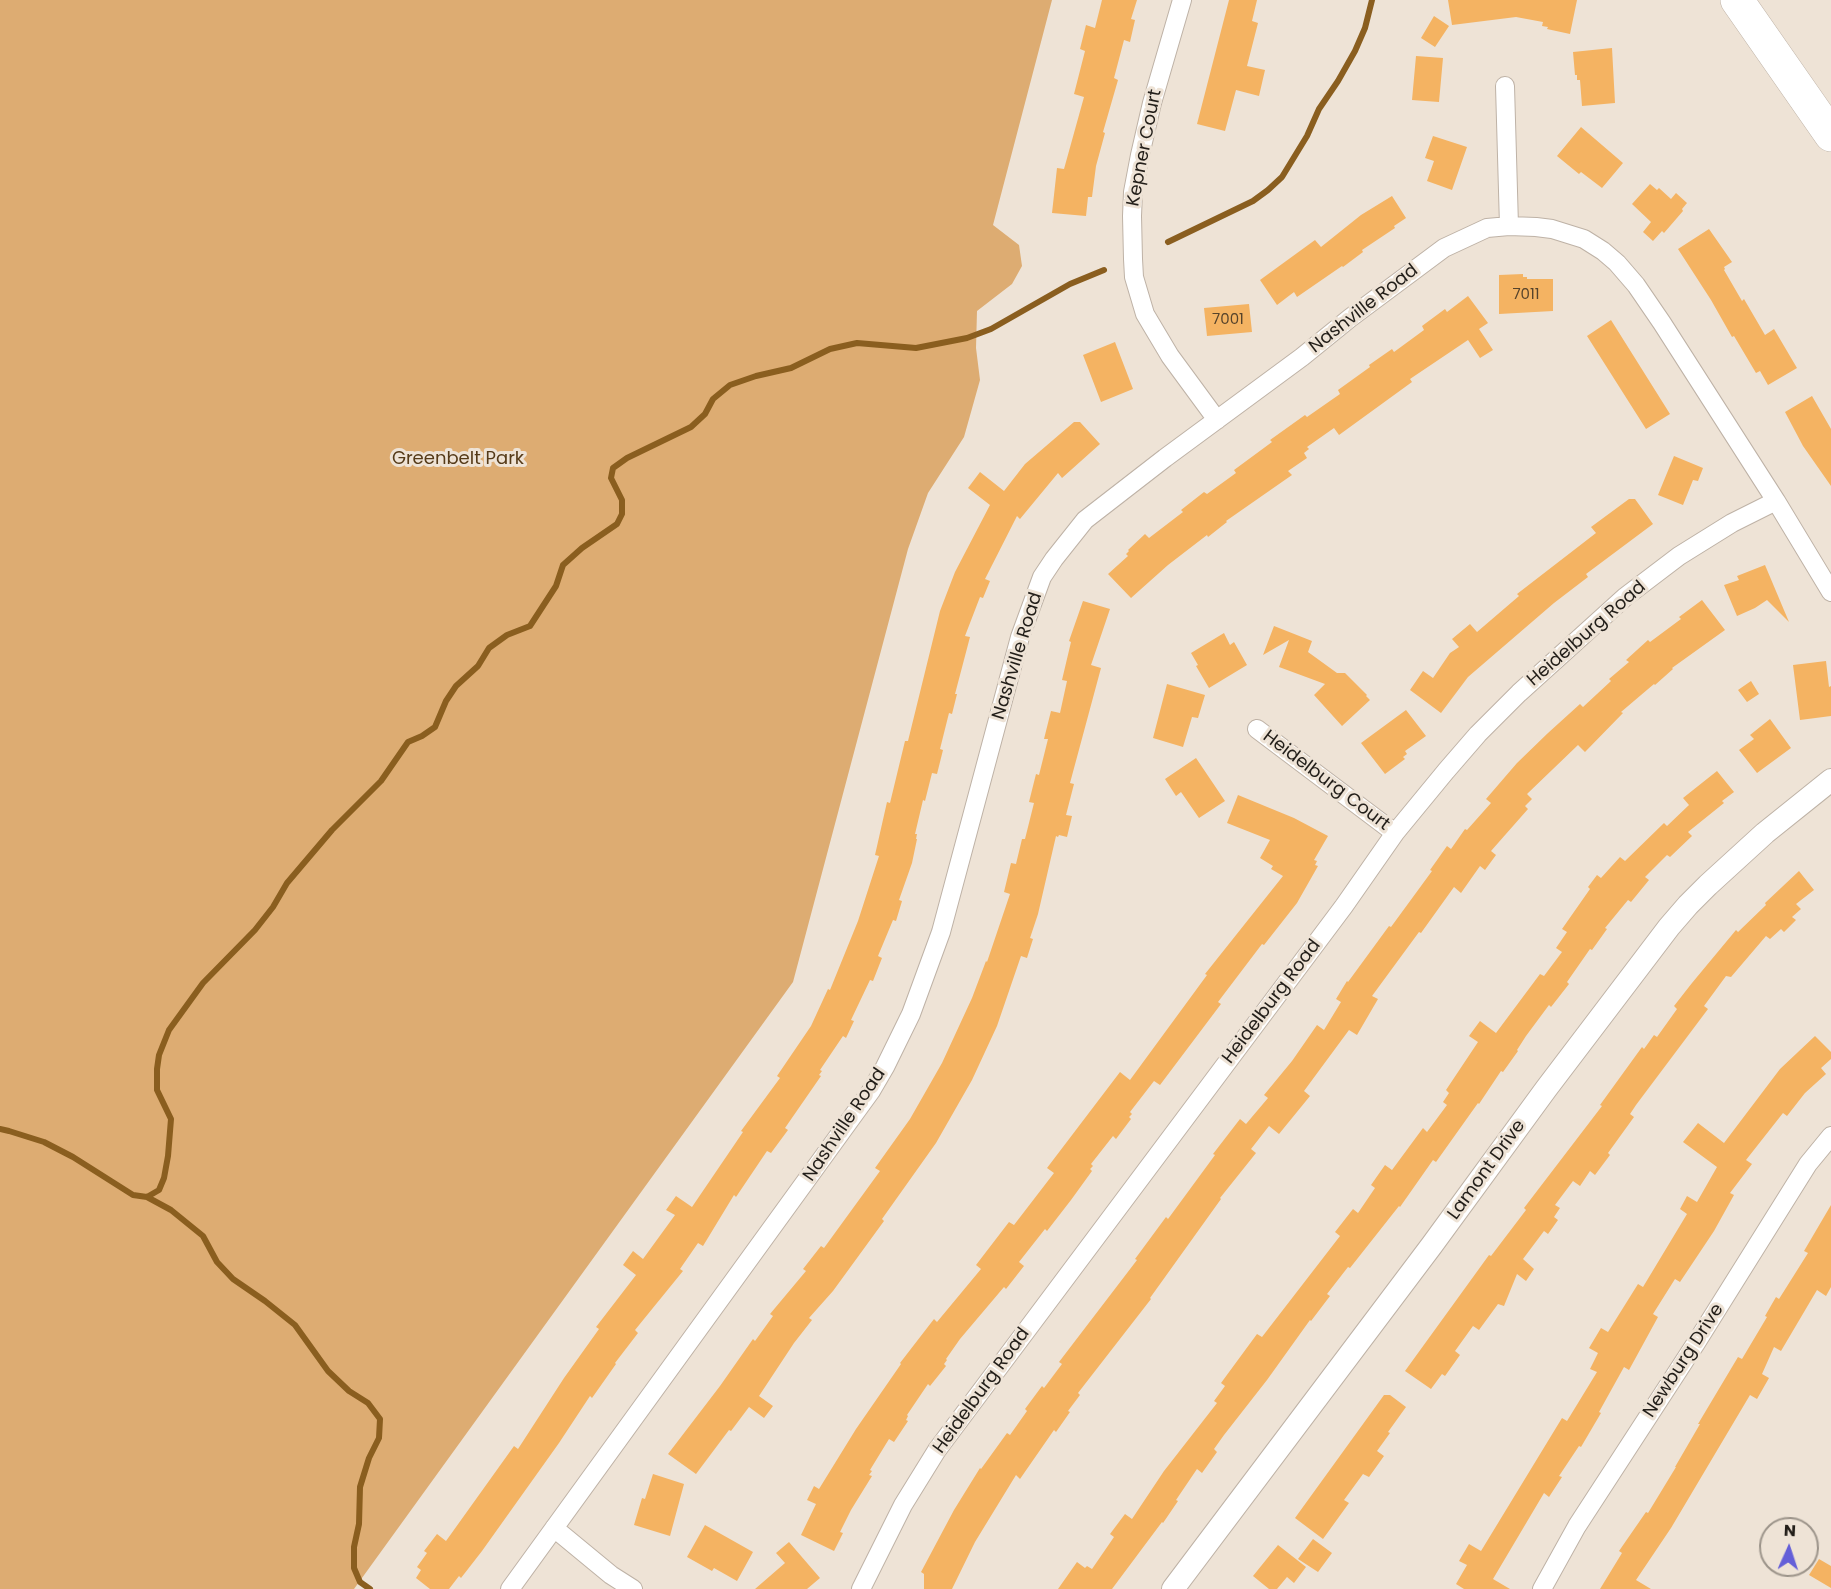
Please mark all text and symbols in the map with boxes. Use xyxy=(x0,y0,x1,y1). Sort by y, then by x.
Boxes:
street label: Kepner Court xyxy=(1123,88,1167,208)
street label: Nashville Road xyxy=(1305,260,1423,358)
house number: 7011 xyxy=(1512,286,1540,304)
house number: 7001 xyxy=(1212,311,1244,329)
park label: Greenbelt Park xyxy=(392,448,524,470)
street label: Heidelburg Road xyxy=(1523,577,1651,691)
street label: Nashville Road xyxy=(988,590,1048,722)
street label: Heidelburg Court xyxy=(1258,726,1394,836)
street label: Heidelburg Road xyxy=(1218,936,1326,1068)
street label: Nashville Road xyxy=(799,1064,891,1186)
street label: Lamont Drive xyxy=(1444,1116,1530,1224)
street label: Newburg Drive xyxy=(1639,1300,1729,1422)
street label: Heidelburg Road xyxy=(929,1324,1035,1458)
north arrow xyxy=(1759,1517,1819,1577)
text: N xyxy=(1783,1519,1796,1542)

